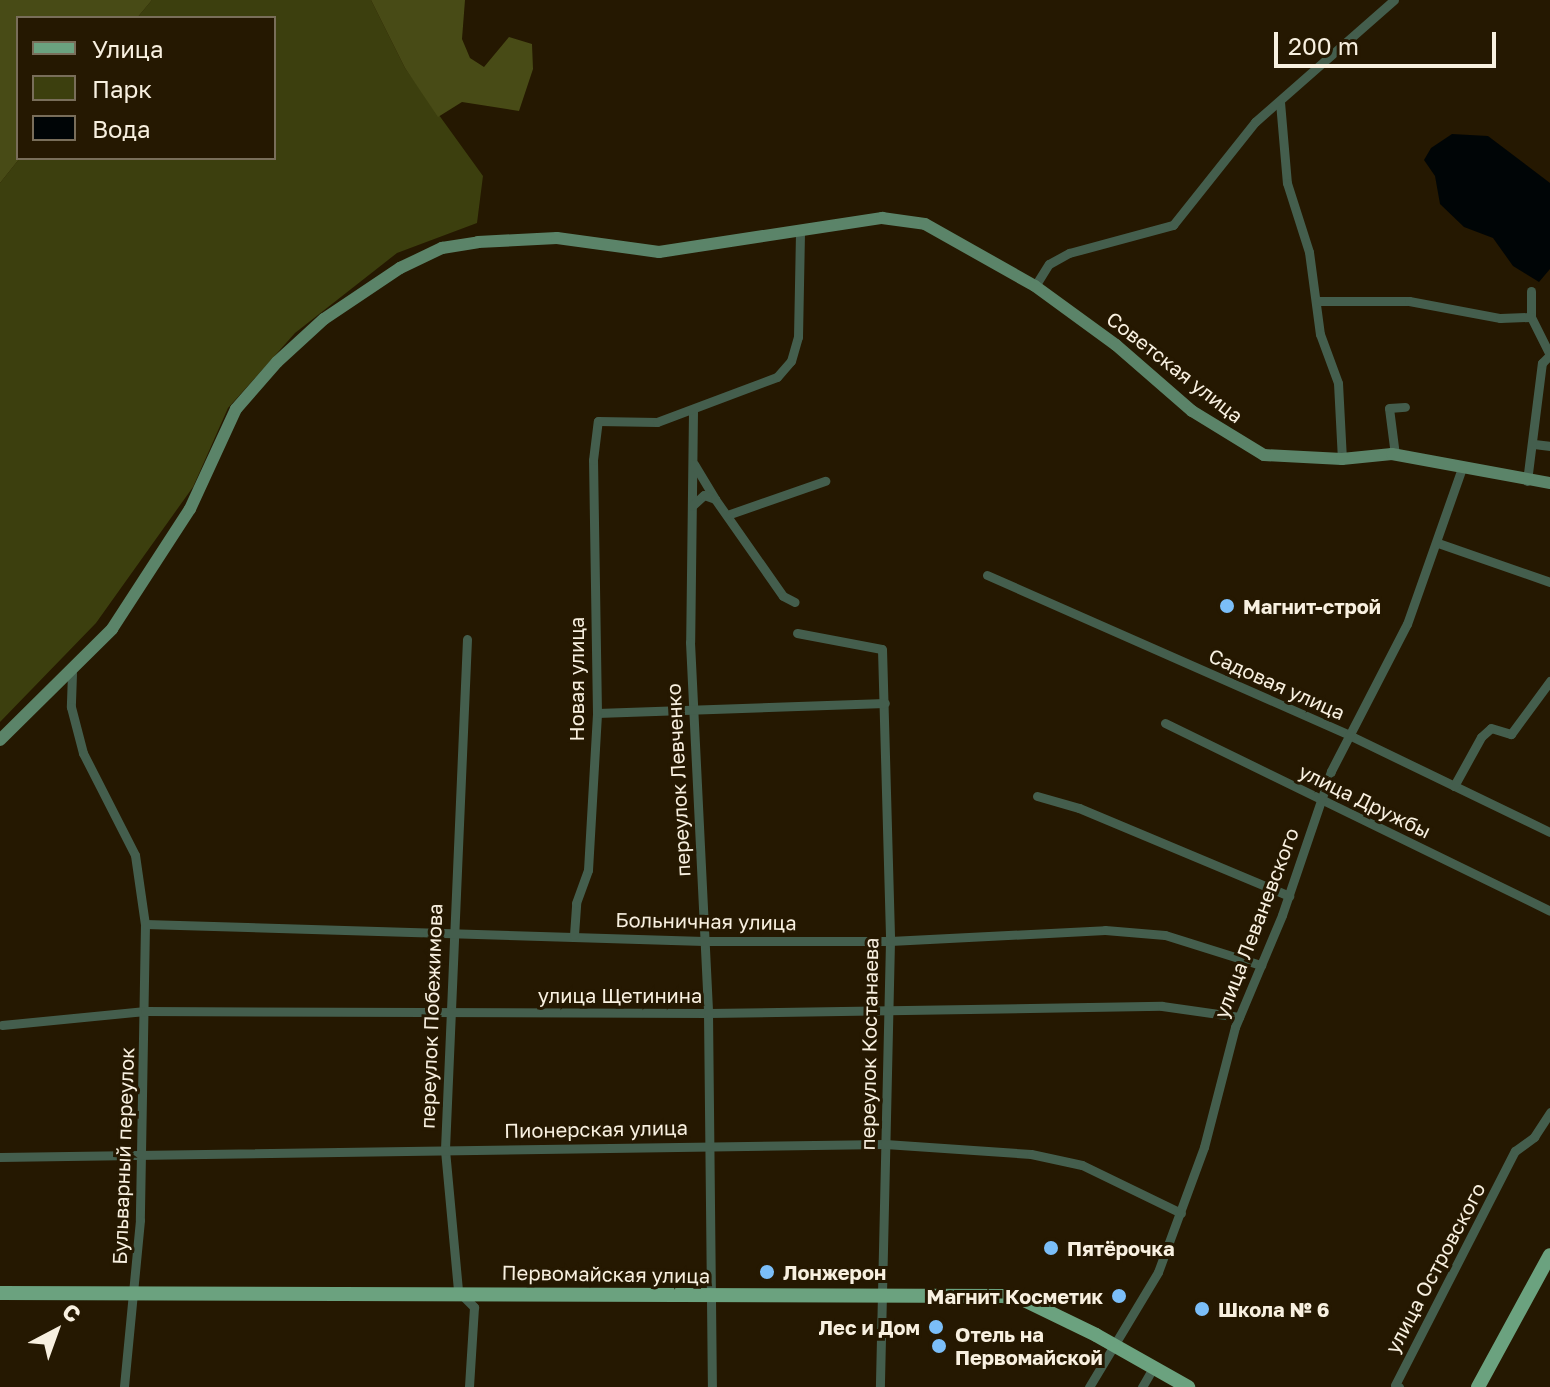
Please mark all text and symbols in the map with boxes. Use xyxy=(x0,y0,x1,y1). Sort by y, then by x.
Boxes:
legend xyxy=(16,16,276,160)
scale bar xyxy=(1278,16,1500,66)
text: 200 m xyxy=(1288,31,1359,60)
text: Улица xyxy=(92,34,164,63)
text: Парк xyxy=(92,74,152,103)
text: Вода xyxy=(92,114,151,143)
street label: Советская улица xyxy=(1102,306,1248,428)
place label: Магнит-строй xyxy=(1243,594,1381,618)
marker: Магнит-строй xyxy=(1218,597,1236,615)
street label: Новая улица xyxy=(564,617,588,741)
street label: Садовая улица xyxy=(1205,643,1349,725)
street label: переулок Левченко xyxy=(661,683,695,877)
street label: улица Дружбы xyxy=(1295,759,1435,843)
street label: улица Леваневского xyxy=(1209,824,1303,1022)
street label: переулок Побежимова xyxy=(415,903,447,1129)
street label: Больничная улица xyxy=(615,907,797,935)
street label: переулок Костанаева xyxy=(855,937,883,1151)
street label: улица Щетинина xyxy=(538,983,702,1007)
street label: Бульварный переулок xyxy=(107,1047,139,1265)
street label: Пионерская улица xyxy=(504,1115,688,1143)
street label: улица Островского xyxy=(1380,1179,1490,1357)
place label: Пятёрочка xyxy=(1067,1236,1175,1260)
marker: Пятёрочка xyxy=(1042,1239,1060,1257)
street label: Первомайская улица xyxy=(502,1260,710,1288)
place label: Лонжерон xyxy=(783,1260,886,1284)
marker: Лонжерон xyxy=(758,1263,776,1281)
place label: Магнит Косметик xyxy=(927,1284,1103,1308)
marker: Магнит Косметик xyxy=(1110,1287,1128,1305)
north arrow xyxy=(16,1291,96,1371)
text: С xyxy=(57,1297,87,1328)
place label: Школа № 6 xyxy=(1218,1297,1329,1321)
marker: Школа № 6 xyxy=(1193,1300,1211,1318)
place label: Лес и Дом xyxy=(819,1315,920,1339)
marker: Лес и Дом xyxy=(927,1318,945,1336)
place label: Отель на Первомайской xyxy=(955,1322,1103,1369)
marker: Отель на Первомайской xyxy=(930,1337,948,1355)

